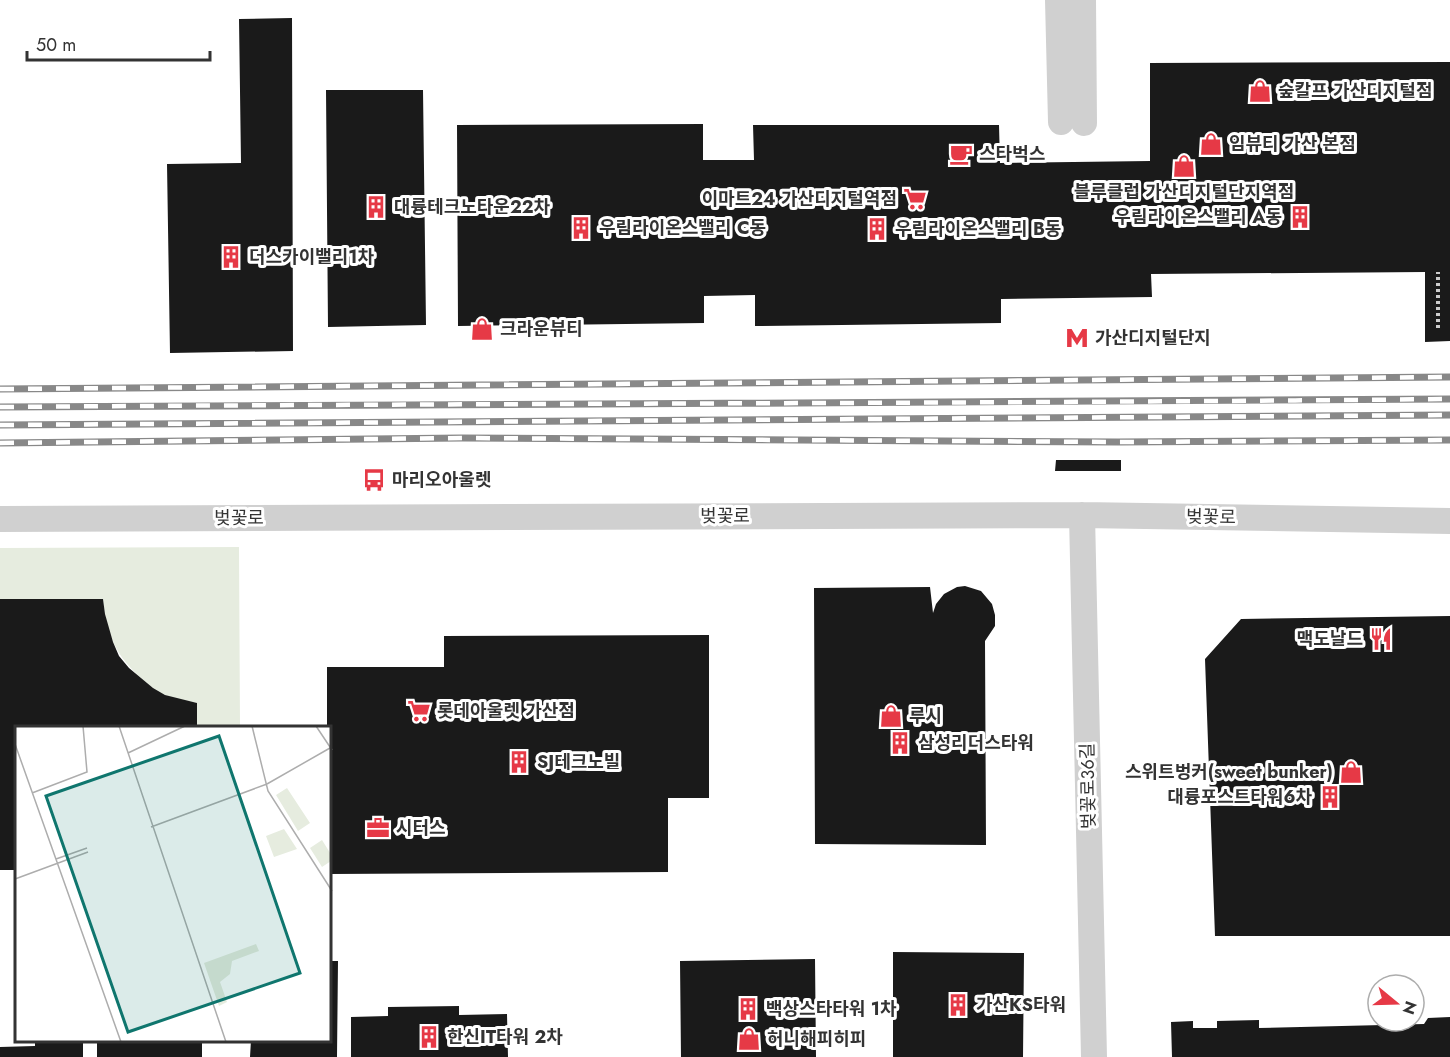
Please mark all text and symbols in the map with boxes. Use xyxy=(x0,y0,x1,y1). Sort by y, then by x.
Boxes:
scale bar xyxy=(27,24,210,62)
text: 50 m xyxy=(36,32,76,58)
shop icon: 숲칼프 가산디지털점 xyxy=(1247,78,1273,104)
place label: 숲칼프 가산디지털점 xyxy=(1278,78,1432,104)
shop icon: 임뷰티 가산 본점 xyxy=(1198,131,1224,157)
place label: 임뷰티 가산 본점 xyxy=(1229,131,1356,157)
cafe icon: 스타벅스 xyxy=(948,141,974,167)
place label: 스타벅스 xyxy=(979,141,1045,167)
shop icon: 블루클럽 가산디지털단지역점 xyxy=(1171,153,1197,179)
place label: 블루클럽 가산디지털단지역점 xyxy=(1074,179,1294,205)
place label: 이마트24 가산디지털역점 xyxy=(702,186,897,212)
supermarket icon: 이마트24 가산디지털역점 xyxy=(902,186,928,212)
building icon: 대륭테크노타운22차 xyxy=(363,194,389,220)
place label: 대륭테크노타운22차 xyxy=(394,194,551,220)
place label: 우림라이온스밸리 A동 xyxy=(1114,204,1282,230)
building icon: 우림라이온스밸리 A동 xyxy=(1287,204,1313,230)
building icon: 우림라이온스밸리 C동 xyxy=(568,215,594,241)
place label: 우림라이온스밸리 C동 xyxy=(599,215,766,241)
building icon: 우림라이온스밸리 B동 xyxy=(864,216,890,242)
place label: 우림라이온스밸리 B동 xyxy=(895,216,1061,242)
building icon: 더스카이밸리1차 xyxy=(218,244,244,270)
place label: 더스카이밸리1차 xyxy=(249,244,375,270)
shop icon: 크라운뷰티 xyxy=(469,316,495,342)
place label: 크라운뷰티 xyxy=(500,316,583,342)
metro station icon: 가산디지털단지 xyxy=(1064,325,1090,351)
place label: 가산디지털단지 xyxy=(1095,325,1211,351)
bus stop icon: 마리오아울렛 xyxy=(361,467,387,493)
place label: 마리오아울렛 xyxy=(392,467,491,493)
street label: 벚꽃로 xyxy=(700,503,750,529)
street label: 벚꽃로 xyxy=(1186,504,1236,530)
street label: 벚꽃로 xyxy=(214,505,264,531)
place label: 맥도날드 xyxy=(1297,626,1363,652)
restaurant icon: 맥도날드 xyxy=(1368,626,1394,652)
supermarket icon: 롯데아울렛 가산점 xyxy=(406,698,432,724)
place label: 롯데아울렛 가산점 xyxy=(437,698,575,724)
shop icon: 루시 xyxy=(878,703,904,729)
place label: 루시 xyxy=(909,703,942,729)
inset map xyxy=(15,726,332,1042)
building icon: 삼성리더스타워 xyxy=(887,730,913,756)
place label: 삼성리더스타워 xyxy=(918,730,1034,756)
street label: 벚꽃로36길 xyxy=(1074,743,1102,829)
building icon: SJ테크노빌 xyxy=(506,749,532,775)
place label: SJ테크노빌 xyxy=(537,749,620,775)
place label: 스위트벙커(sweet bunker) xyxy=(1125,759,1333,785)
shop icon: 스위트벙커(sweet bunker) xyxy=(1338,759,1364,785)
place label: 대륭포스트타워6차 xyxy=(1167,784,1312,810)
building icon: 대륭포스트타워6차 xyxy=(1317,784,1343,810)
office icon: 시터스 xyxy=(365,815,391,841)
place label: 시터스 xyxy=(396,815,446,841)
north arrow xyxy=(1366,973,1426,1033)
building icon: 가산KS타워 xyxy=(945,992,971,1018)
place label: 가산KS타워 xyxy=(976,992,1066,1018)
building icon: 백상스타타워 1차 xyxy=(735,996,761,1022)
place label: 백상스타타워 1차 xyxy=(766,996,897,1022)
text: N xyxy=(1397,998,1423,1017)
building icon: 한신IT타워 2차 xyxy=(416,1024,442,1050)
place label: 한신IT타워 2차 xyxy=(447,1024,563,1050)
shop icon: 허니해피히피 xyxy=(736,1026,762,1052)
place label: 허니해피히피 xyxy=(767,1026,866,1052)

